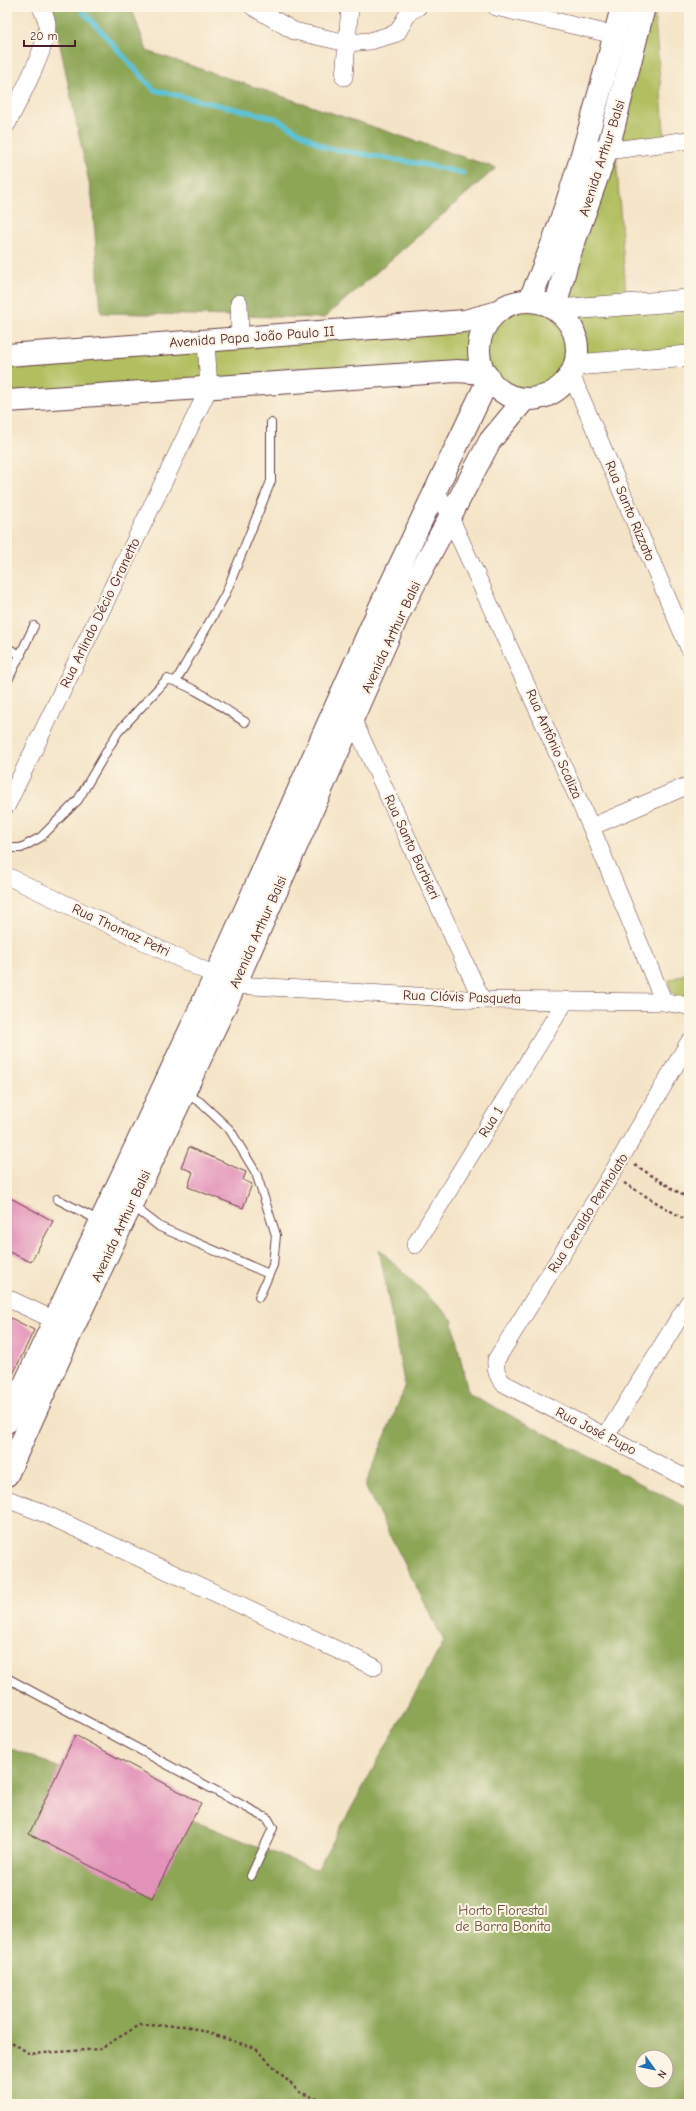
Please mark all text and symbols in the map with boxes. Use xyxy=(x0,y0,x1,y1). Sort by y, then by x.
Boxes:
scale bar xyxy=(24,22,75,48)
text: 20 m xyxy=(30,29,58,43)
street label: Avenida Arthur Balsi xyxy=(575,98,629,218)
street label: Avenida Papa João Paulo II xyxy=(169,323,335,351)
street label: Rua Santo Rizzato xyxy=(601,458,659,564)
street label: Rua Arlindo Décio Granetto xyxy=(56,535,144,691)
street label: Avenida Arthur Balsi xyxy=(358,578,424,696)
street label: Rua Antônio Scaliza xyxy=(522,687,586,801)
street label: Rua Santo Barbieri xyxy=(380,792,444,902)
street label: Avenida Arthur Balsi xyxy=(226,873,290,991)
street label: Rua Thomaz Petri xyxy=(69,900,173,960)
street label: Rua Clóvis Pasqueta xyxy=(403,986,521,1008)
street label: Rua 1 xyxy=(475,1104,507,1140)
street label: Rua Geraldo Penholato xyxy=(544,1150,632,1276)
street label: Avenida Arthur Balsi xyxy=(88,1167,154,1285)
street label: Rua José Pupo xyxy=(553,1403,639,1459)
park label: Horto Florestal de Barra Bonita xyxy=(455,1902,551,1935)
north arrow xyxy=(634,2049,674,2089)
text: N xyxy=(655,2068,669,2081)

